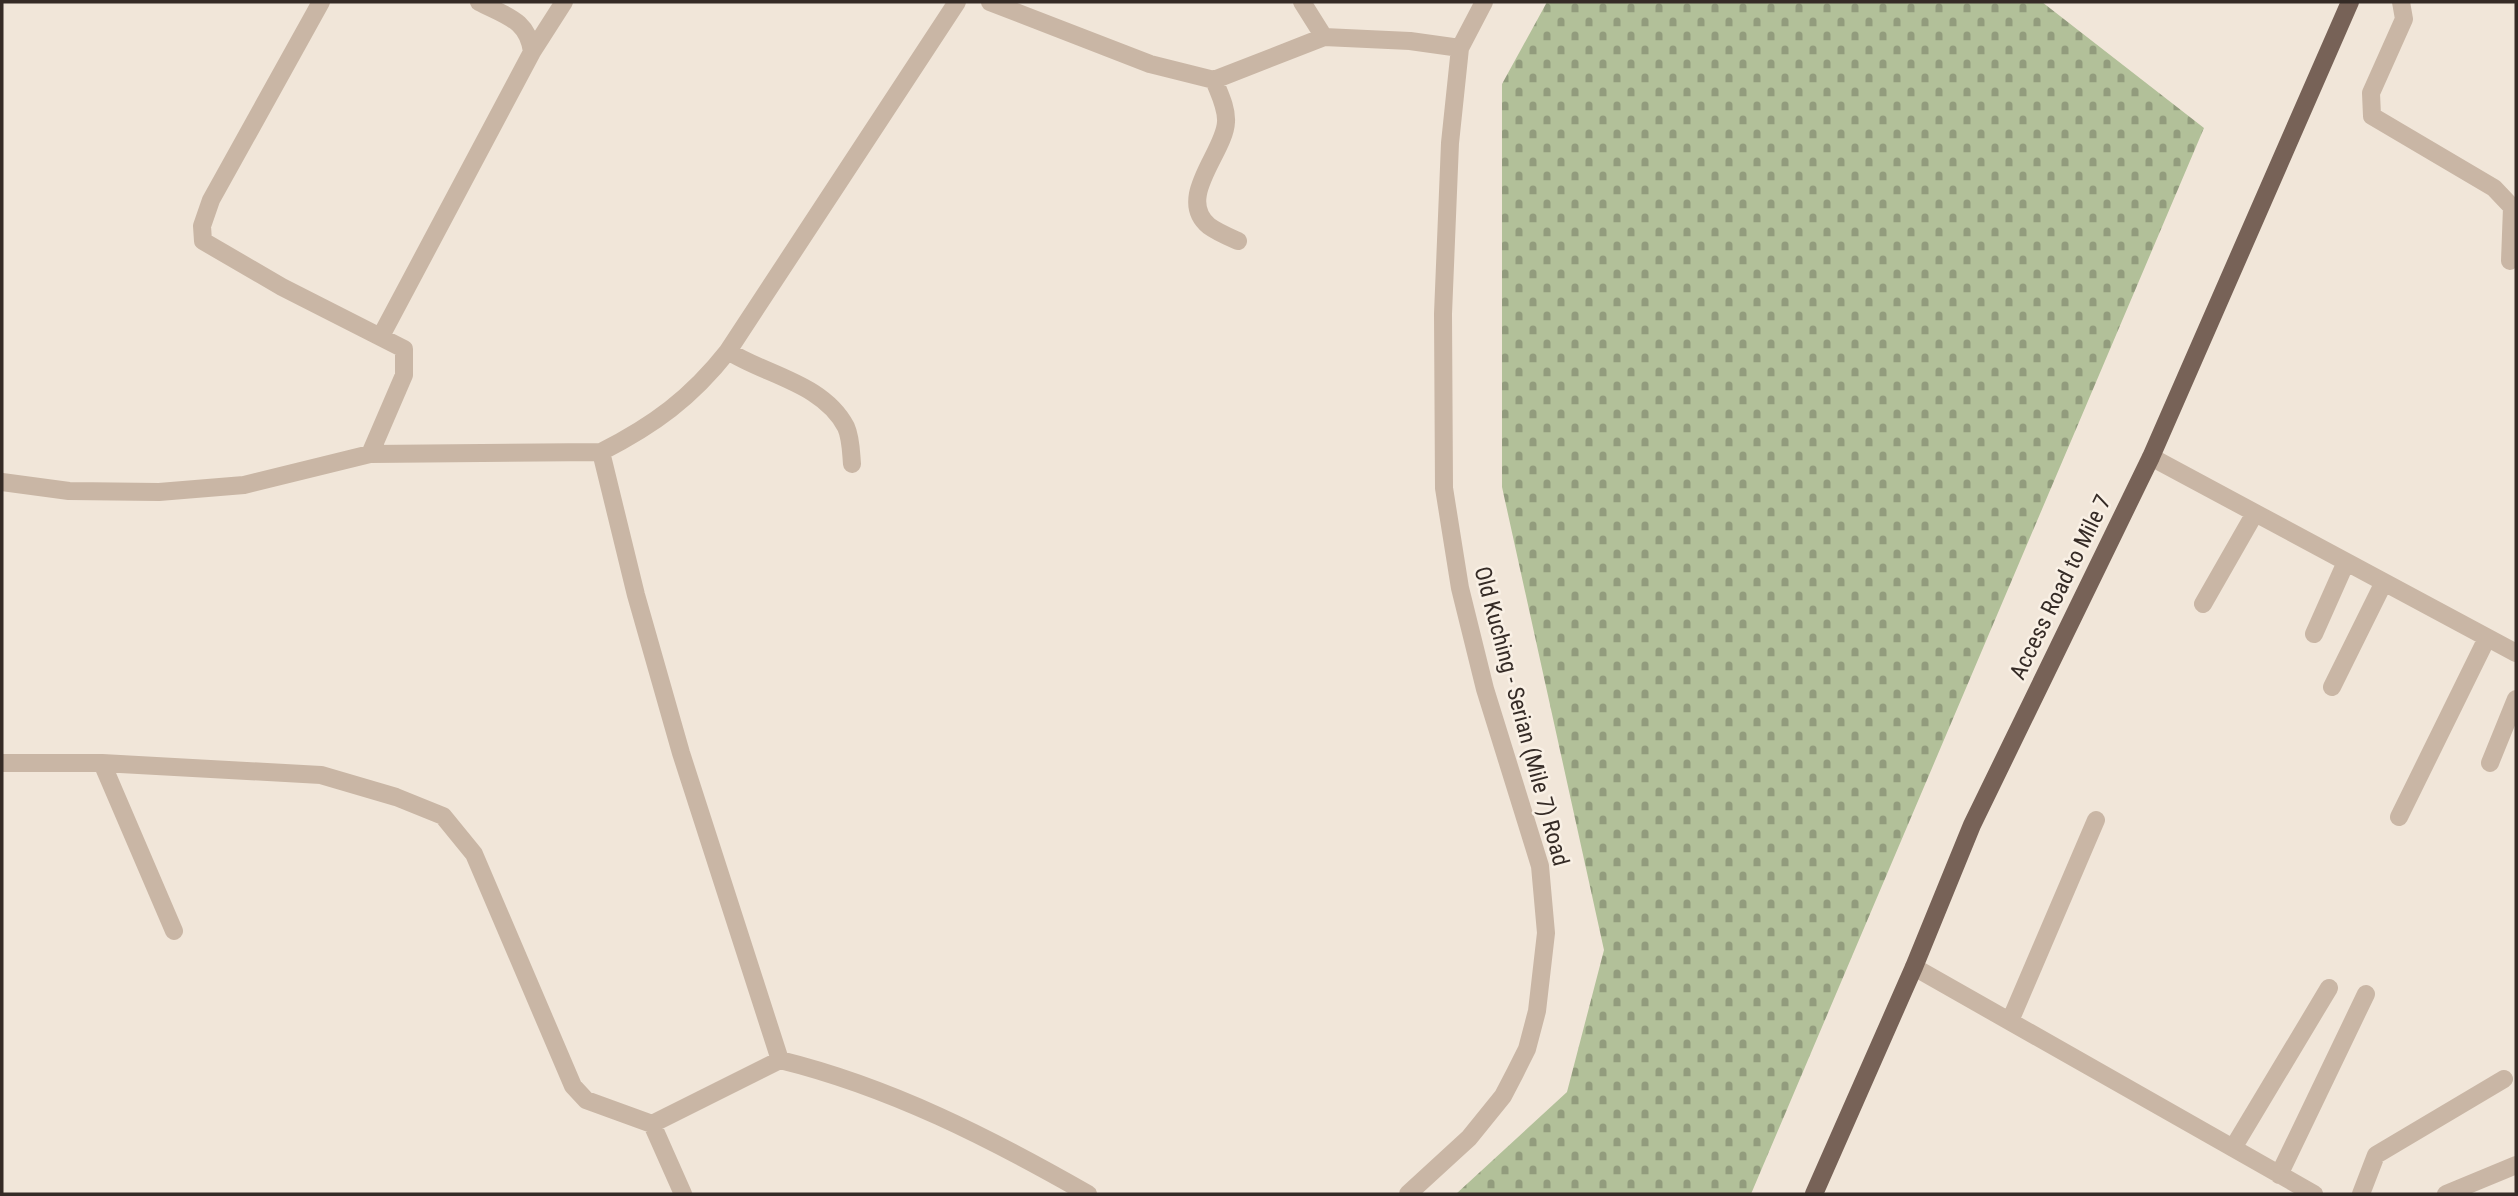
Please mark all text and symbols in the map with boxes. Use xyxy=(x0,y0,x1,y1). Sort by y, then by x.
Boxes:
street label: Access Road to Mile 7 xyxy=(2004,491,2117,684)
street label: Old Kuching - Serian (Mile 7) Road xyxy=(1469,564,1575,869)

